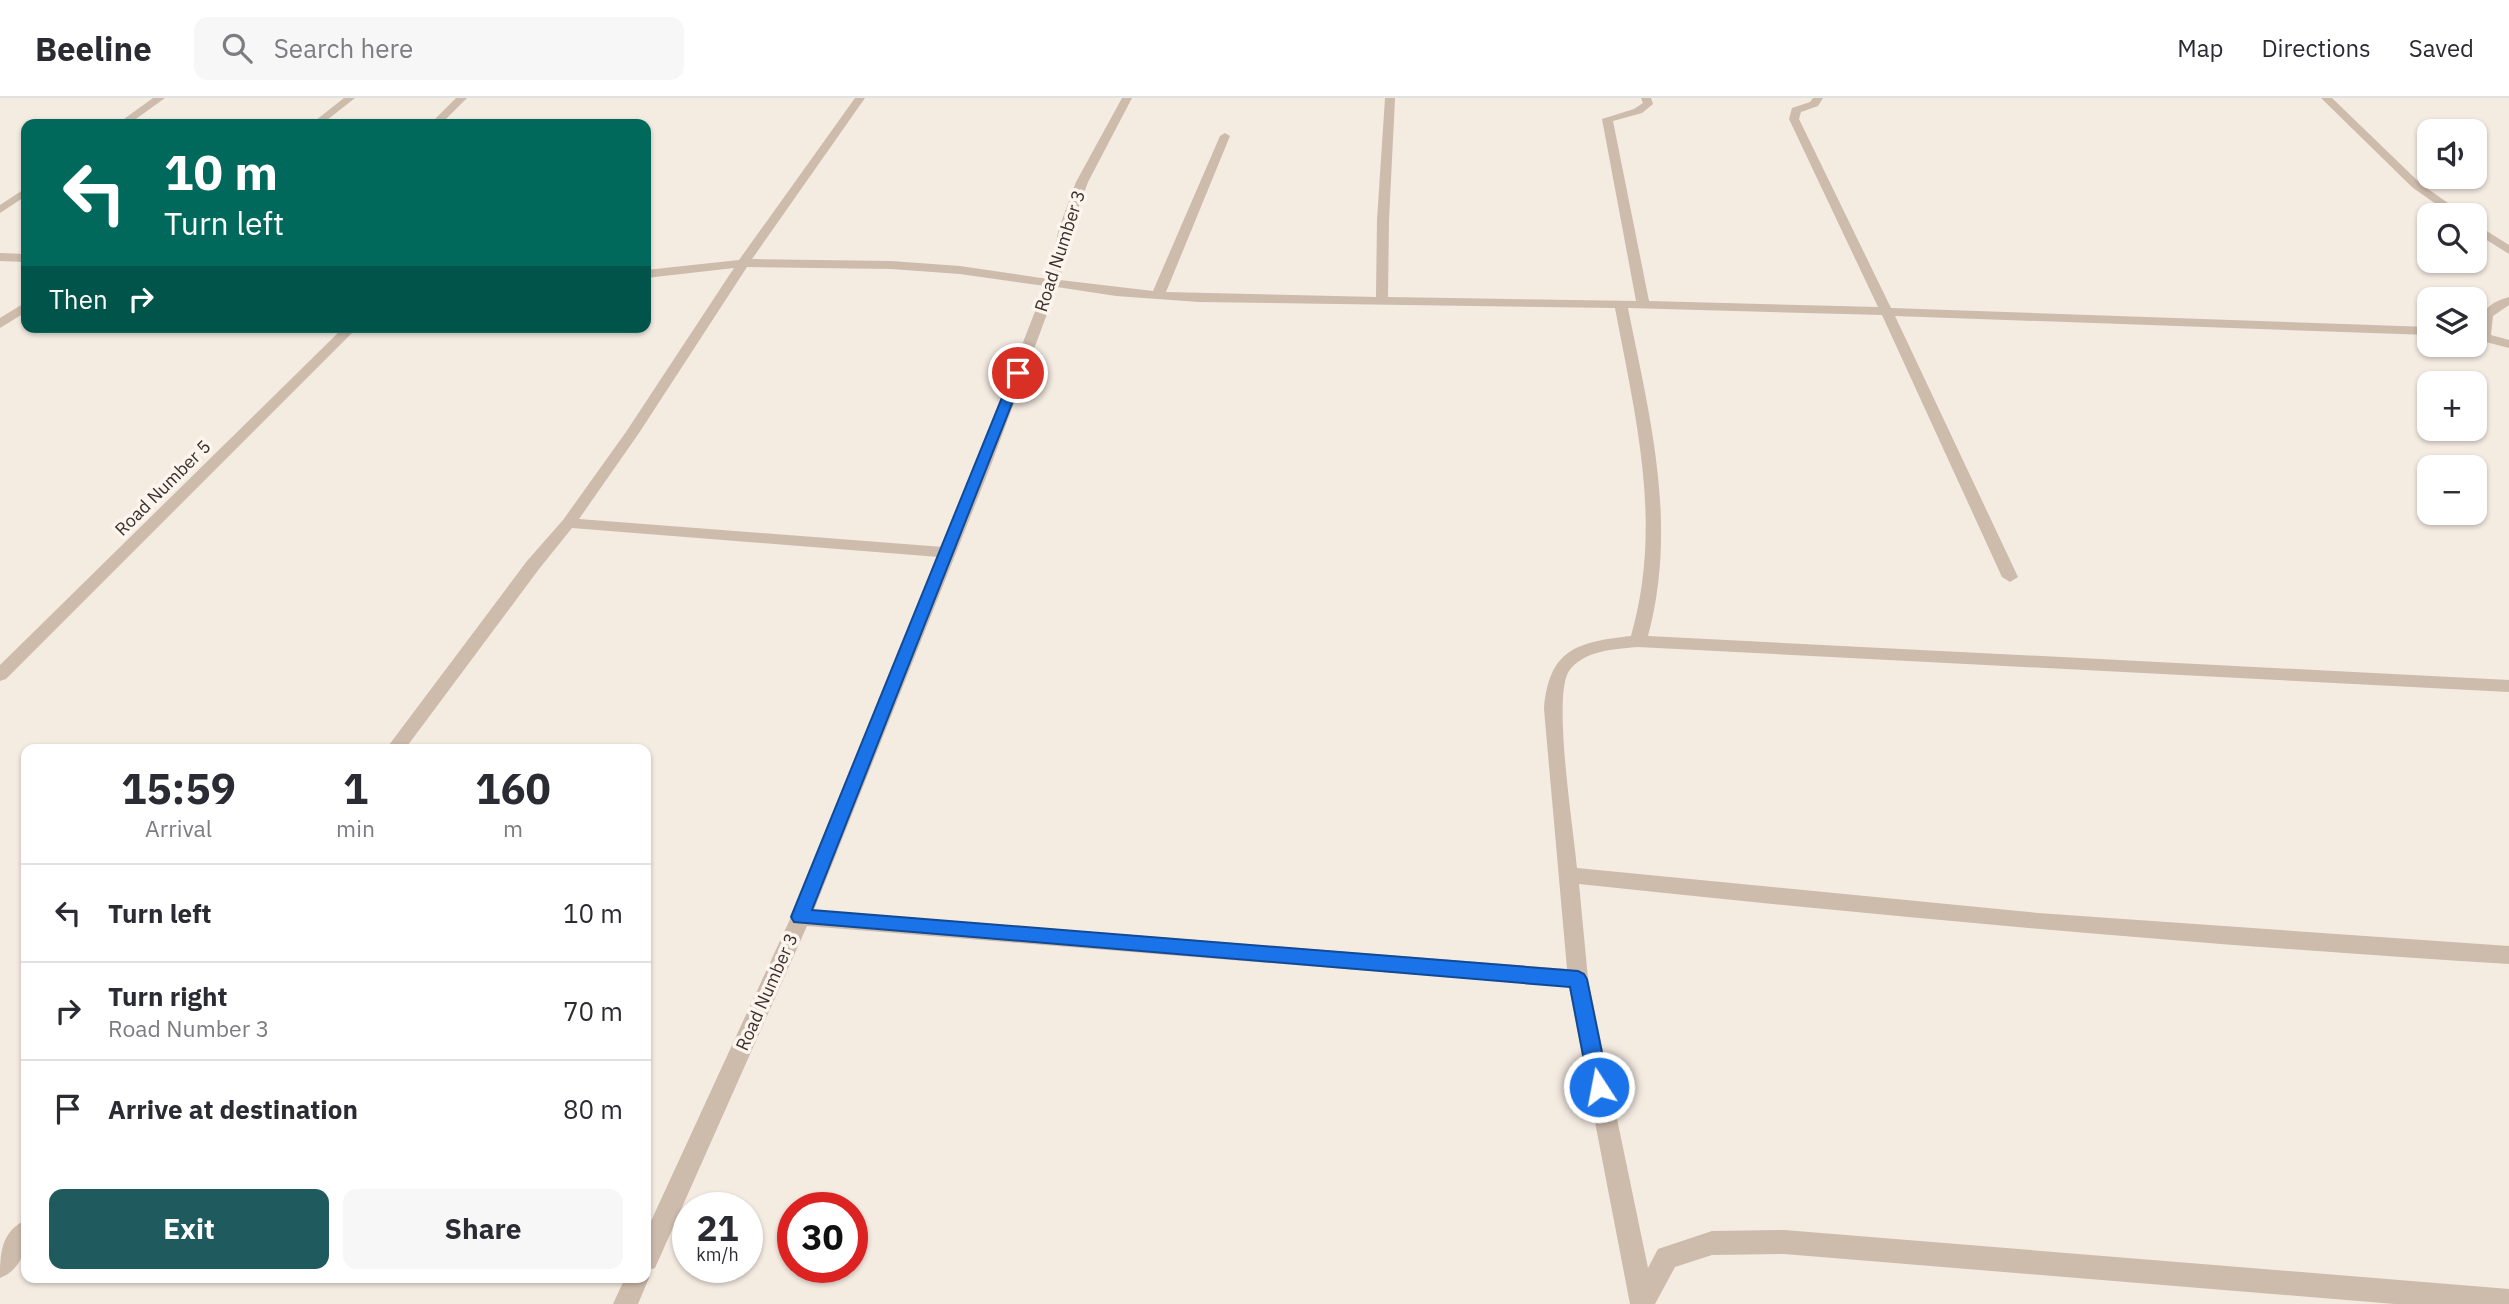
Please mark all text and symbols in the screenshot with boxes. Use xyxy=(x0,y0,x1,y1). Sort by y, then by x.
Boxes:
search box xyxy=(194,17,684,80)
text: Beeline xyxy=(35,27,152,70)
icon: search xyxy=(218,29,256,67)
text: Search here xyxy=(274,31,413,65)
text: Map xyxy=(2177,32,2223,64)
text: Directions xyxy=(2261,32,2371,64)
text: Saved xyxy=(2409,32,2474,64)
map controls xyxy=(2417,119,2487,525)
button: sound xyxy=(2417,119,2487,189)
text: 10 m xyxy=(164,140,278,203)
icon: left xyxy=(49,147,140,238)
street label: Road Number 3 xyxy=(1029,187,1090,314)
text: Turn left xyxy=(164,202,284,244)
button: search xyxy=(2417,203,2487,273)
icon: right xyxy=(122,280,160,318)
text: Then xyxy=(49,282,108,316)
button: layers xyxy=(2417,287,2487,357)
pin xyxy=(988,343,1048,403)
icon: arrive xyxy=(999,354,1037,392)
button: + xyxy=(2417,371,2487,441)
street label: Road Number 5 xyxy=(110,435,215,540)
button: − xyxy=(2417,455,2487,525)
text: 15:59 xyxy=(121,761,236,816)
text: 1 xyxy=(343,761,368,816)
text: 160 xyxy=(475,761,551,816)
text: Arrival xyxy=(145,813,212,843)
text: min xyxy=(336,813,375,843)
text: m xyxy=(503,813,523,843)
icon: left xyxy=(49,894,87,932)
text: Turn left xyxy=(108,896,211,930)
text: 10 m xyxy=(563,896,623,930)
street label: Road Number 3 xyxy=(730,929,803,1054)
text: Turn right xyxy=(108,979,227,1013)
icon: right xyxy=(49,992,87,1030)
text: 70 m xyxy=(563,994,623,1028)
text: Road Number 3 xyxy=(108,1013,269,1043)
position arrow xyxy=(1562,1050,1636,1124)
icon: arrive xyxy=(49,1090,87,1128)
text: Arrive at destination xyxy=(108,1092,358,1126)
text: 80 m xyxy=(563,1092,623,1126)
button: Exit xyxy=(49,1189,329,1269)
button: Share xyxy=(343,1189,623,1269)
speed limit sign: 30 xyxy=(777,1192,868,1283)
text: 21 xyxy=(696,1205,739,1251)
text: km/h xyxy=(696,1243,739,1266)

